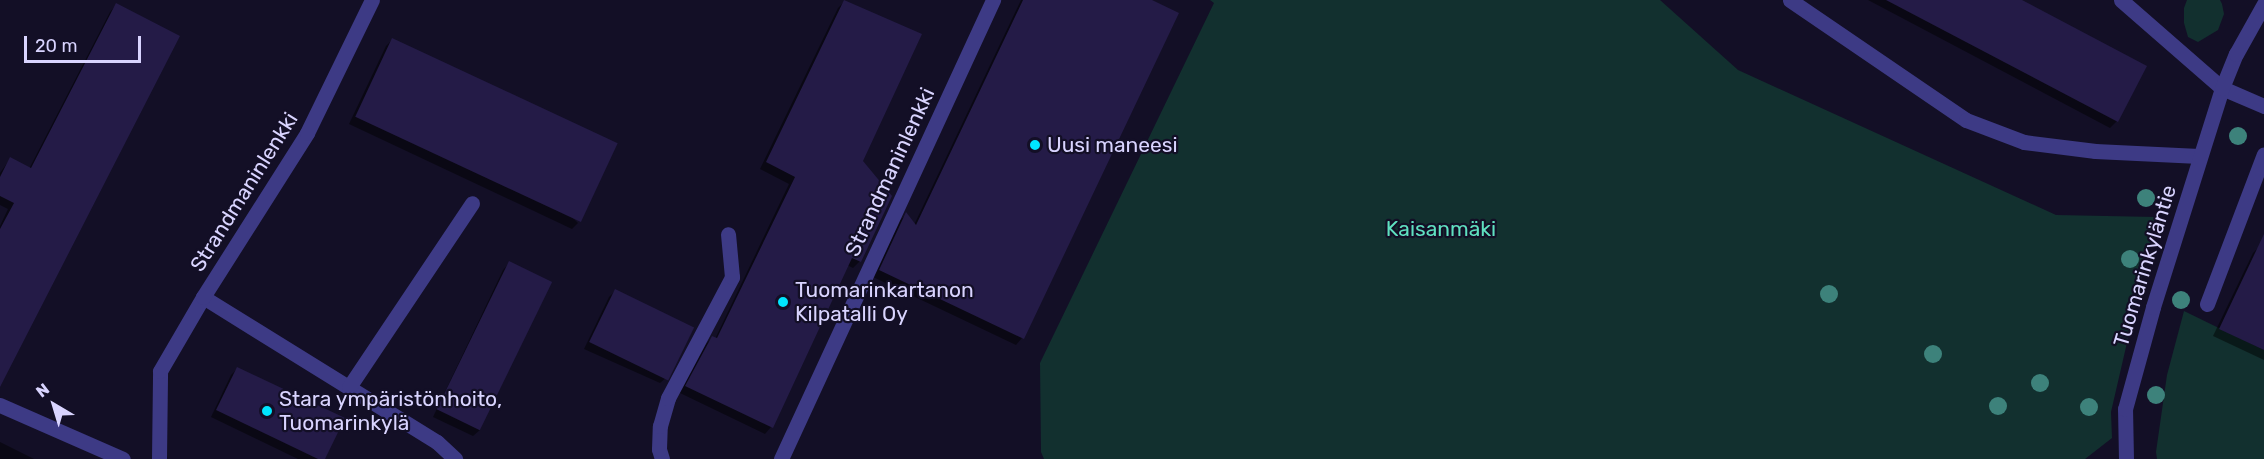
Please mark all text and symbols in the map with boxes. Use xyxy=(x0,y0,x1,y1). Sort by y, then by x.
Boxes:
scale bar xyxy=(27,24,144,62)
text: 20 m xyxy=(35,35,77,57)
street label: Strandmaninlenkki xyxy=(840,84,940,260)
street label: Strandmaninlenkki xyxy=(185,108,303,276)
place label: Uusi maneesi xyxy=(1047,132,1178,158)
marker: Uusi maneesi xyxy=(1028,138,1042,152)
street label: Tuomarinkyläntie xyxy=(2108,182,2182,350)
park label: Kaisanmäki xyxy=(1386,216,1496,242)
place label: Tuomarinkartanon Kilpatalli Oy xyxy=(795,277,974,327)
marker: Tuomarinkartanon Kilpatalli Oy xyxy=(776,295,790,309)
north arrow xyxy=(24,375,84,435)
text: N xyxy=(32,379,53,401)
place label: Stara ympäristönhoito, Tuomarinkylä xyxy=(279,386,503,436)
marker: Stara ympäristönhoito, Tuomarinkylä xyxy=(260,404,274,418)

